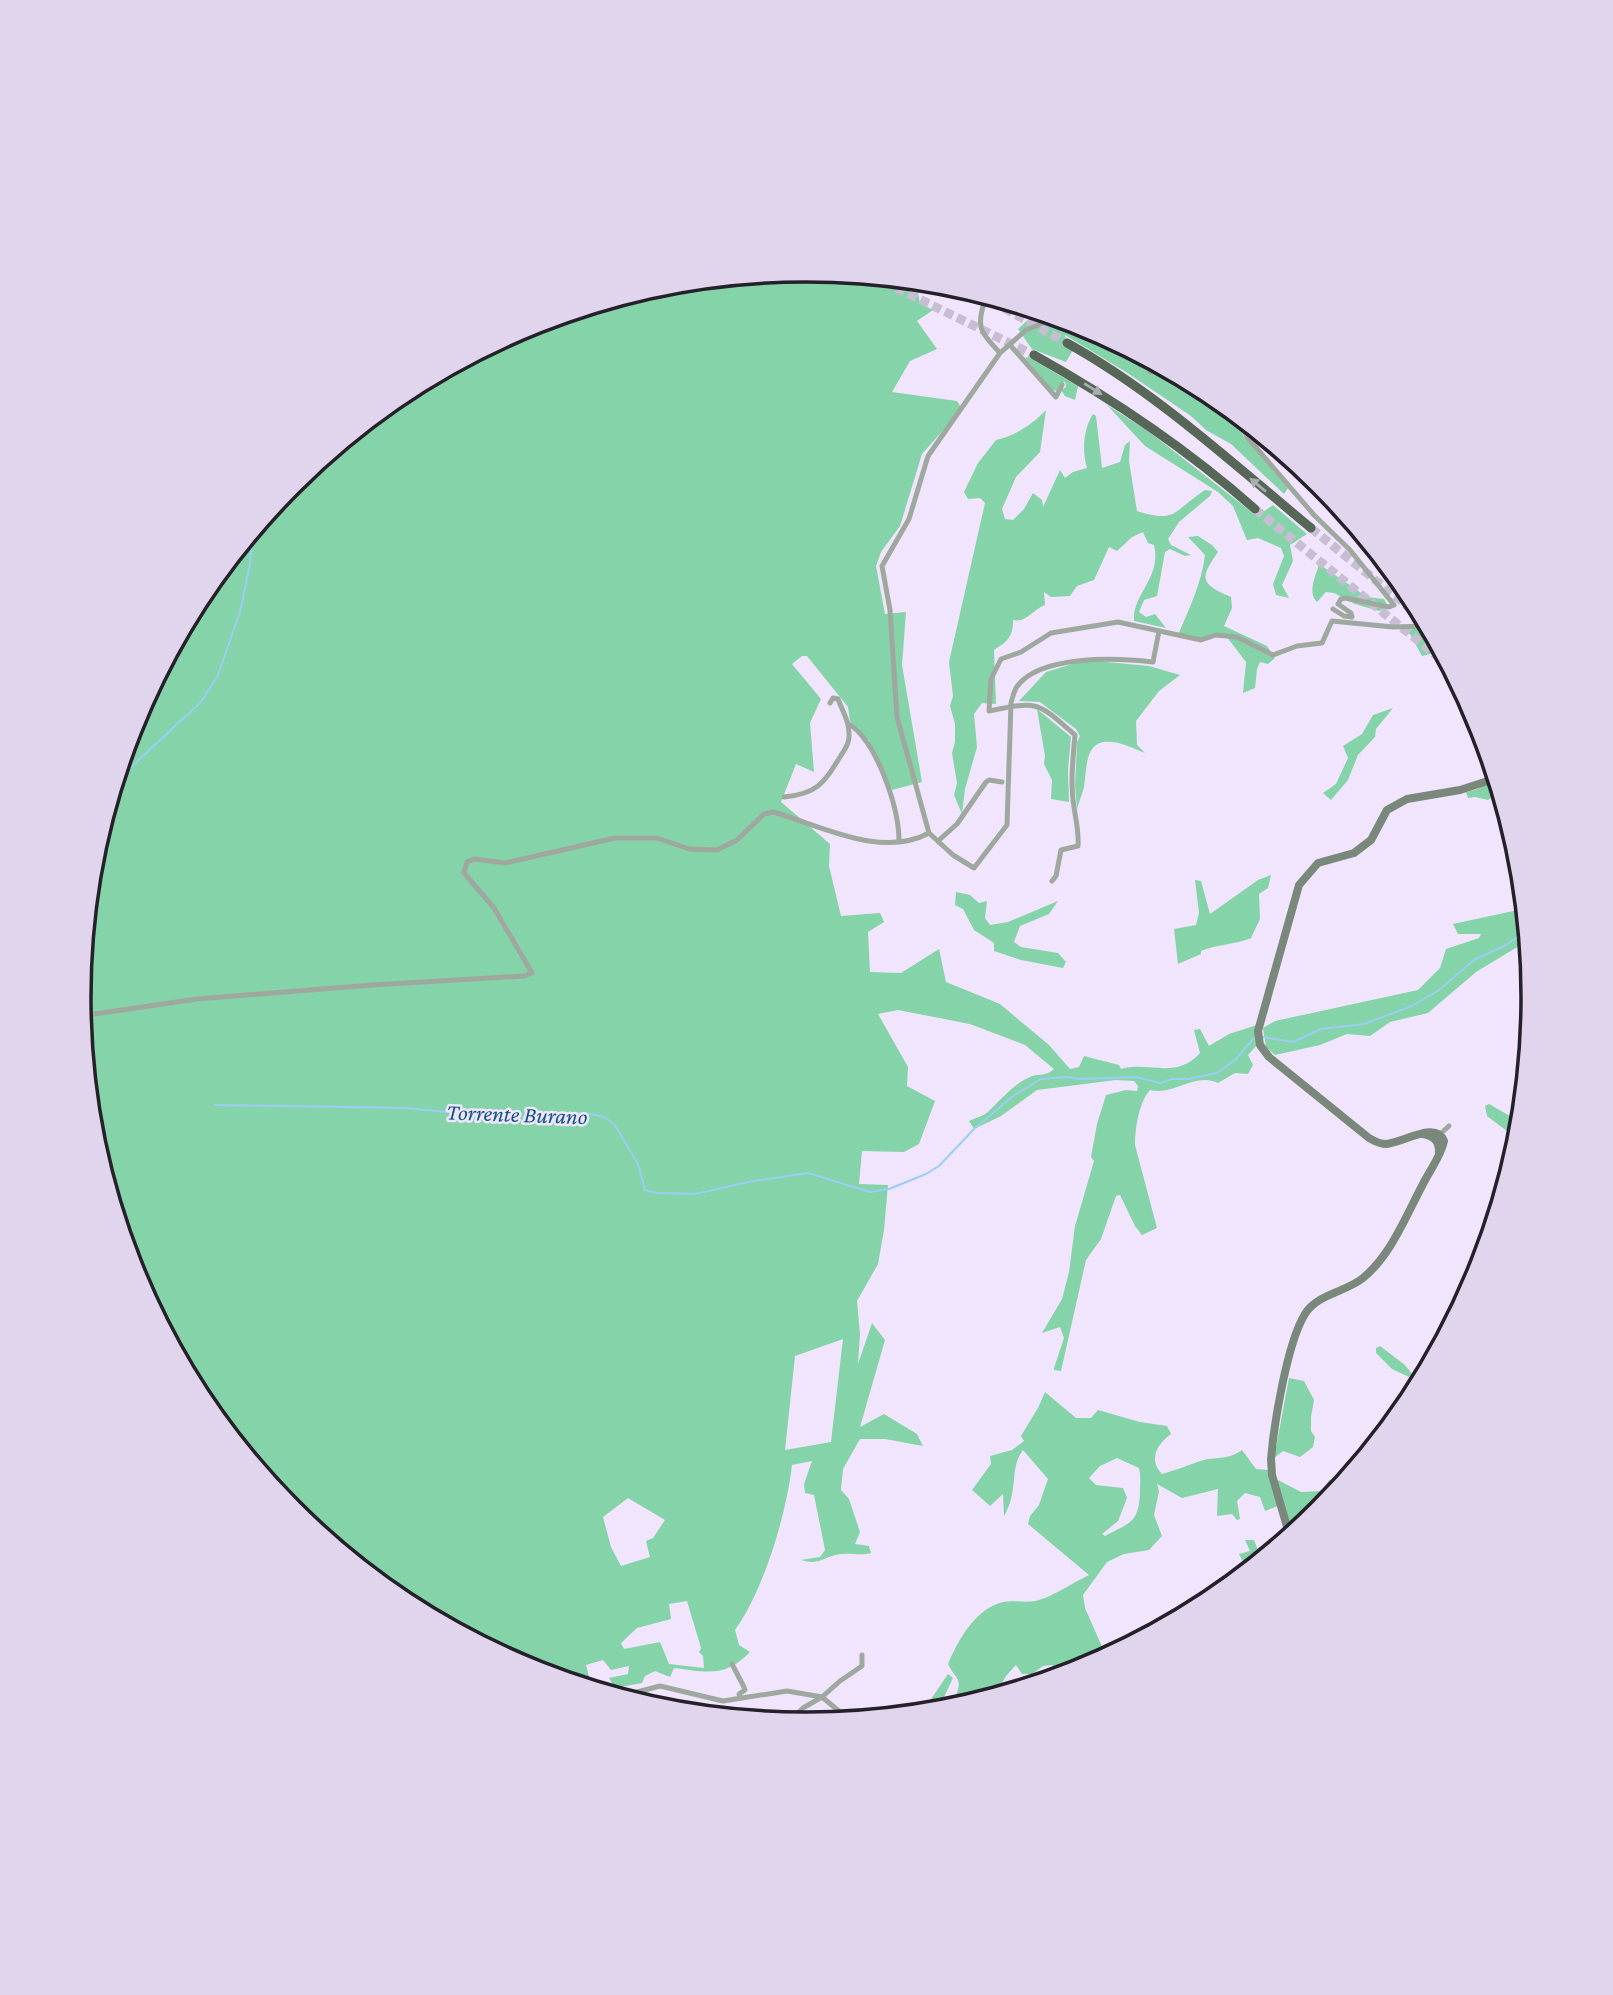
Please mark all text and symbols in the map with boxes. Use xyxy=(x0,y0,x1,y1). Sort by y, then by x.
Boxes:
one-way arrow xyxy=(1084,383,1103,396)
one-way arrow xyxy=(1250,477,1268,492)
water label: Torrente Burano xyxy=(446,1099,588,1129)

